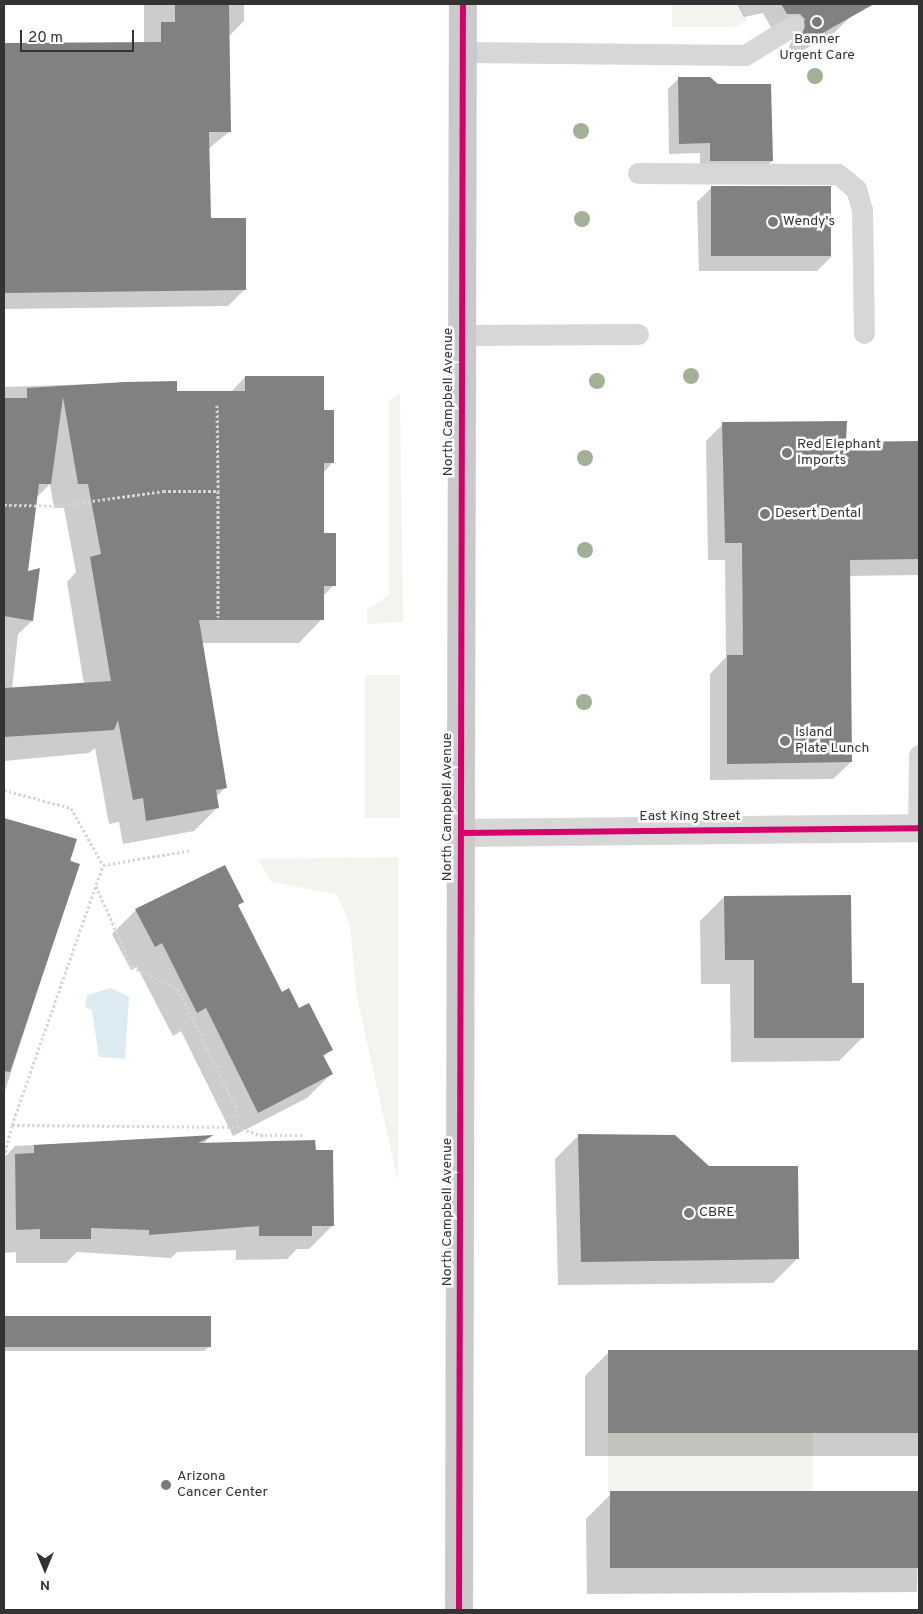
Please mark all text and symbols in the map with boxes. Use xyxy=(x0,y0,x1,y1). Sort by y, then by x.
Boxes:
marker: Banner Urgent Care xyxy=(810,15,824,29)
scale bar xyxy=(22,20,136,52)
text: 20 m xyxy=(28,29,63,48)
place label: Banner Urgent Care xyxy=(779,32,855,64)
place label: Wendy's xyxy=(783,214,835,230)
marker: Wendy's xyxy=(767,216,779,228)
street label: North Campbell Avenue xyxy=(441,327,457,477)
place label: Red Elephant Imports xyxy=(797,437,881,470)
marker: Red Elephant Imports xyxy=(781,447,793,459)
place label: Desert Dental xyxy=(775,506,861,522)
marker: Desert Dental xyxy=(759,508,771,520)
place label: Island Plate Lunch xyxy=(795,725,869,758)
street label: North Campbell Avenue xyxy=(440,732,456,882)
marker: Island Plate Lunch xyxy=(779,735,791,747)
street label: East King Street xyxy=(639,809,741,825)
street label: North Campbell Avenue xyxy=(440,1137,456,1287)
place label: CBRE xyxy=(699,1205,735,1221)
marker: CBRE xyxy=(683,1207,695,1219)
place label: Arizona Cancer Center xyxy=(177,1469,268,1501)
marker: Arizona Cancer Center xyxy=(159,1478,173,1492)
north arrow xyxy=(20,1544,70,1594)
text: N xyxy=(40,1576,50,1593)

